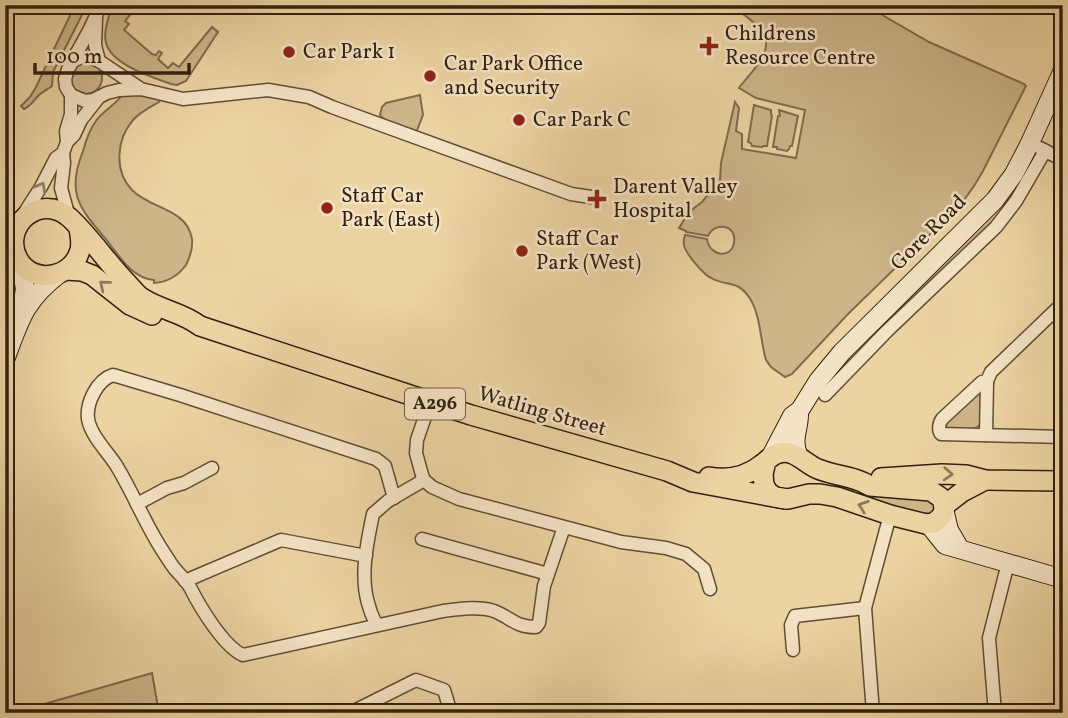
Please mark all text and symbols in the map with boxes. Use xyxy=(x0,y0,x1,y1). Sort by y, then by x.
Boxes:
place label: Childrens Resource Centre xyxy=(725,20,876,73)
scale bar xyxy=(35,32,189,76)
marker: Childrens Resource Centre xyxy=(699,36,719,56)
place label: Car Park 1 xyxy=(303,38,395,67)
text: 100 m xyxy=(46,43,103,72)
marker: Car Park 1 xyxy=(281,44,297,60)
place label: Car Park Office and Security xyxy=(444,50,583,103)
marker: Car Park Office and Security xyxy=(422,68,438,84)
place label: Car Park C xyxy=(533,106,631,135)
marker: Car Park C xyxy=(511,112,527,128)
place label: Darent Valley Hospital xyxy=(613,173,738,226)
one-way arrow xyxy=(33,181,46,194)
place label: Staff Car Park (East) xyxy=(341,182,440,235)
street label: Gore Road xyxy=(884,188,974,278)
marker: Darent Valley Hospital xyxy=(587,189,607,209)
marker: Staff Car Park (East) xyxy=(319,200,335,216)
place label: Staff Car Park (West) xyxy=(536,225,641,278)
marker: Staff Car Park (West) xyxy=(514,243,530,259)
one-way arrow xyxy=(99,281,112,293)
street label: Watling Street xyxy=(474,380,610,444)
road number: A296 xyxy=(405,388,465,420)
one-way arrow xyxy=(943,467,954,482)
one-way arrow xyxy=(858,500,870,514)

